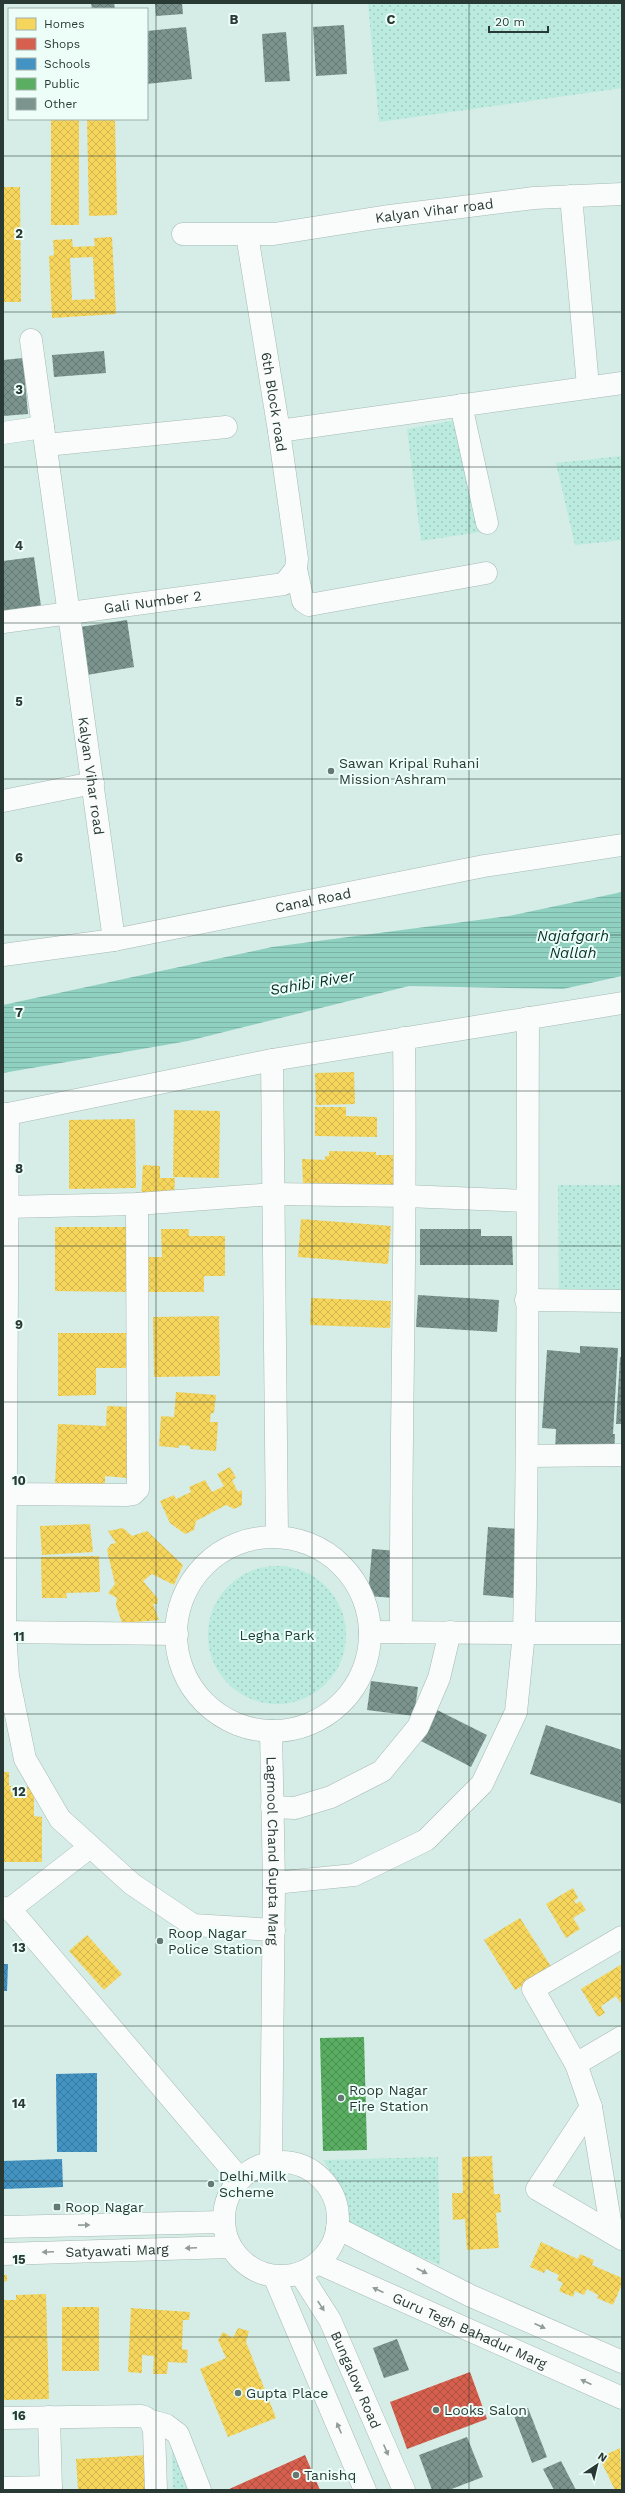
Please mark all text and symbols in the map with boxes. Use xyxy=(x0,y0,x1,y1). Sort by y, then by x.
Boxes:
legend xyxy=(8,8,148,120)
scale bar xyxy=(489,8,548,34)
text: B xyxy=(230,12,239,27)
text: C xyxy=(387,12,396,27)
text: 20 m xyxy=(495,15,525,29)
text: Homes xyxy=(44,17,85,31)
text: Shops xyxy=(44,37,80,51)
text: Schools xyxy=(44,57,90,71)
text: Public xyxy=(44,77,80,91)
text: Other xyxy=(44,97,77,111)
street label: Kalyan Vihar road xyxy=(374,195,494,226)
text: 2 xyxy=(15,226,23,241)
street label: 6th Block road xyxy=(258,351,290,453)
text: 3 xyxy=(15,382,23,397)
text: 4 xyxy=(15,538,24,553)
street label: Gali Number 2 xyxy=(103,587,202,616)
text: 5 xyxy=(15,694,23,709)
street label: Kalyan Vihar road xyxy=(75,716,107,836)
place label: Sawan Kripal Ruhani Mission Ashram xyxy=(339,755,479,787)
marker: Sawan Kripal Ruhani Mission Ashram xyxy=(326,766,336,776)
text: 6 xyxy=(15,850,23,865)
street label: Canal Road xyxy=(274,885,352,916)
water label: Najafgarh Nallah xyxy=(537,927,609,962)
water label: Sahibi River xyxy=(268,967,357,999)
text: 7 xyxy=(15,1005,23,1020)
text: 8 xyxy=(15,1161,23,1176)
text: 9 xyxy=(15,1317,23,1332)
text: 10 xyxy=(12,1473,26,1488)
park label: Legha Park xyxy=(240,1627,314,1643)
text: 11 xyxy=(13,1629,25,1644)
street label: Lagmool Chand Gupta Marg xyxy=(264,1756,282,1946)
text: 12 xyxy=(12,1784,26,1799)
place label: Roop Nagar Police Station xyxy=(168,1925,263,1957)
marker: Roop Nagar Police Station xyxy=(155,1936,165,1946)
text: 13 xyxy=(12,1940,26,1955)
place label: Roop Nagar Fire Station xyxy=(349,2082,429,2114)
marker: Roop Nagar Fire Station xyxy=(336,2093,346,2103)
text: 14 xyxy=(12,2096,27,2111)
place label: Delhi Milk Scheme xyxy=(219,2168,287,2200)
marker: Delhi Milk Scheme xyxy=(206,2179,216,2189)
place label: Roop Nagar xyxy=(65,2199,144,2215)
marker: Roop Nagar xyxy=(52,2202,62,2212)
one-way arrow xyxy=(78,2222,91,2228)
street label: Satyawati Marg xyxy=(65,2241,169,2260)
one-way arrow xyxy=(184,2245,197,2251)
one-way arrow xyxy=(42,2249,54,2256)
text: 15 xyxy=(12,2252,26,2267)
one-way arrow xyxy=(416,2268,428,2275)
one-way arrow xyxy=(372,2286,384,2293)
street label: Guru Tegh Bahadur Marg xyxy=(390,2289,550,2372)
one-way arrow xyxy=(318,2300,325,2312)
one-way arrow xyxy=(534,2323,545,2329)
street label: Bungalow Road xyxy=(328,2329,384,2431)
one-way arrow xyxy=(581,2379,592,2385)
place label: Gupta Place xyxy=(246,2385,328,2401)
marker: Gupta Place xyxy=(233,2388,243,2398)
place label: Looks Salon xyxy=(444,2402,527,2418)
marker: Looks Salon xyxy=(431,2405,441,2415)
text: 16 xyxy=(12,2408,26,2423)
one-way arrow xyxy=(336,2423,342,2434)
one-way arrow xyxy=(383,2444,390,2456)
north arrow xyxy=(577,2445,617,2485)
text: N xyxy=(595,2450,610,2465)
place label: Tanishq xyxy=(304,2467,356,2483)
marker: Tanishq xyxy=(291,2470,301,2480)

